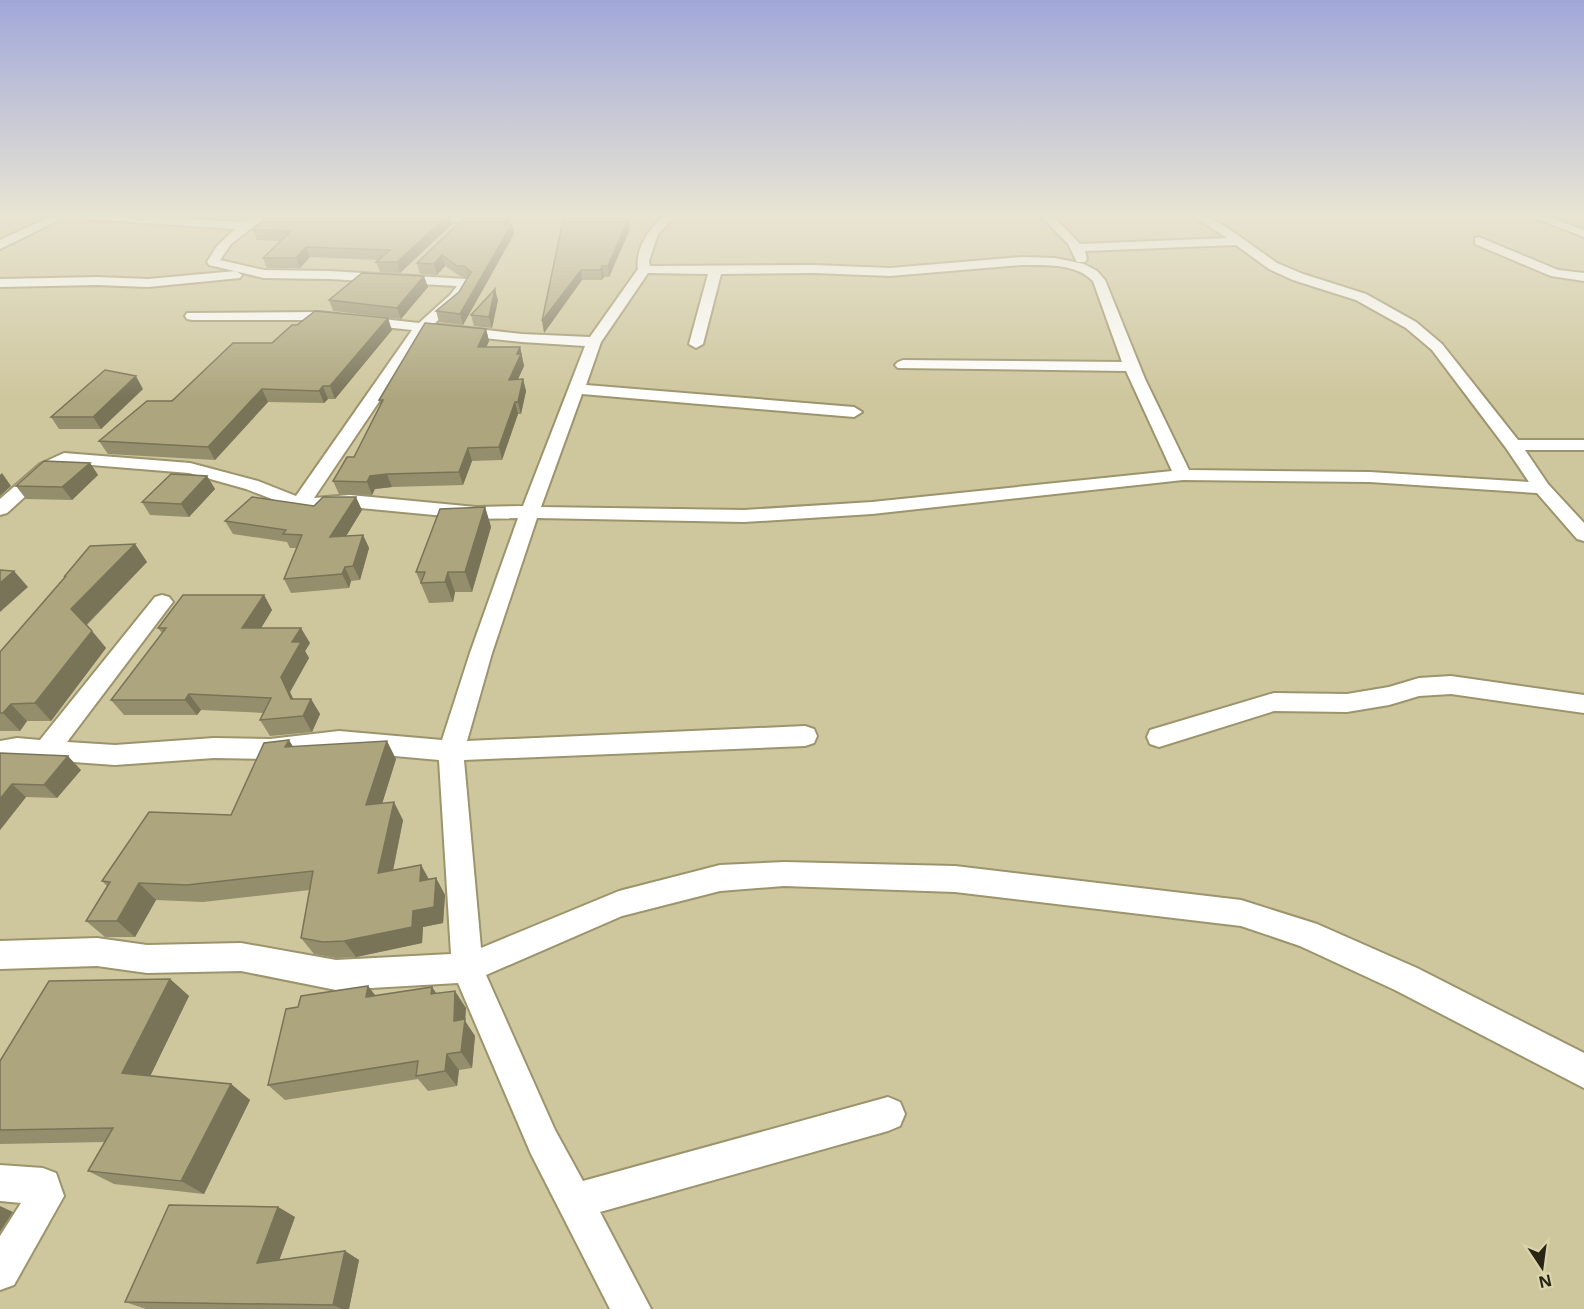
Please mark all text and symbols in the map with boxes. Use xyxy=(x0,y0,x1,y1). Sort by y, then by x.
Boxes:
north arrow xyxy=(1512,1237,1572,1297)
text: N xyxy=(1537,1269,1554,1294)

